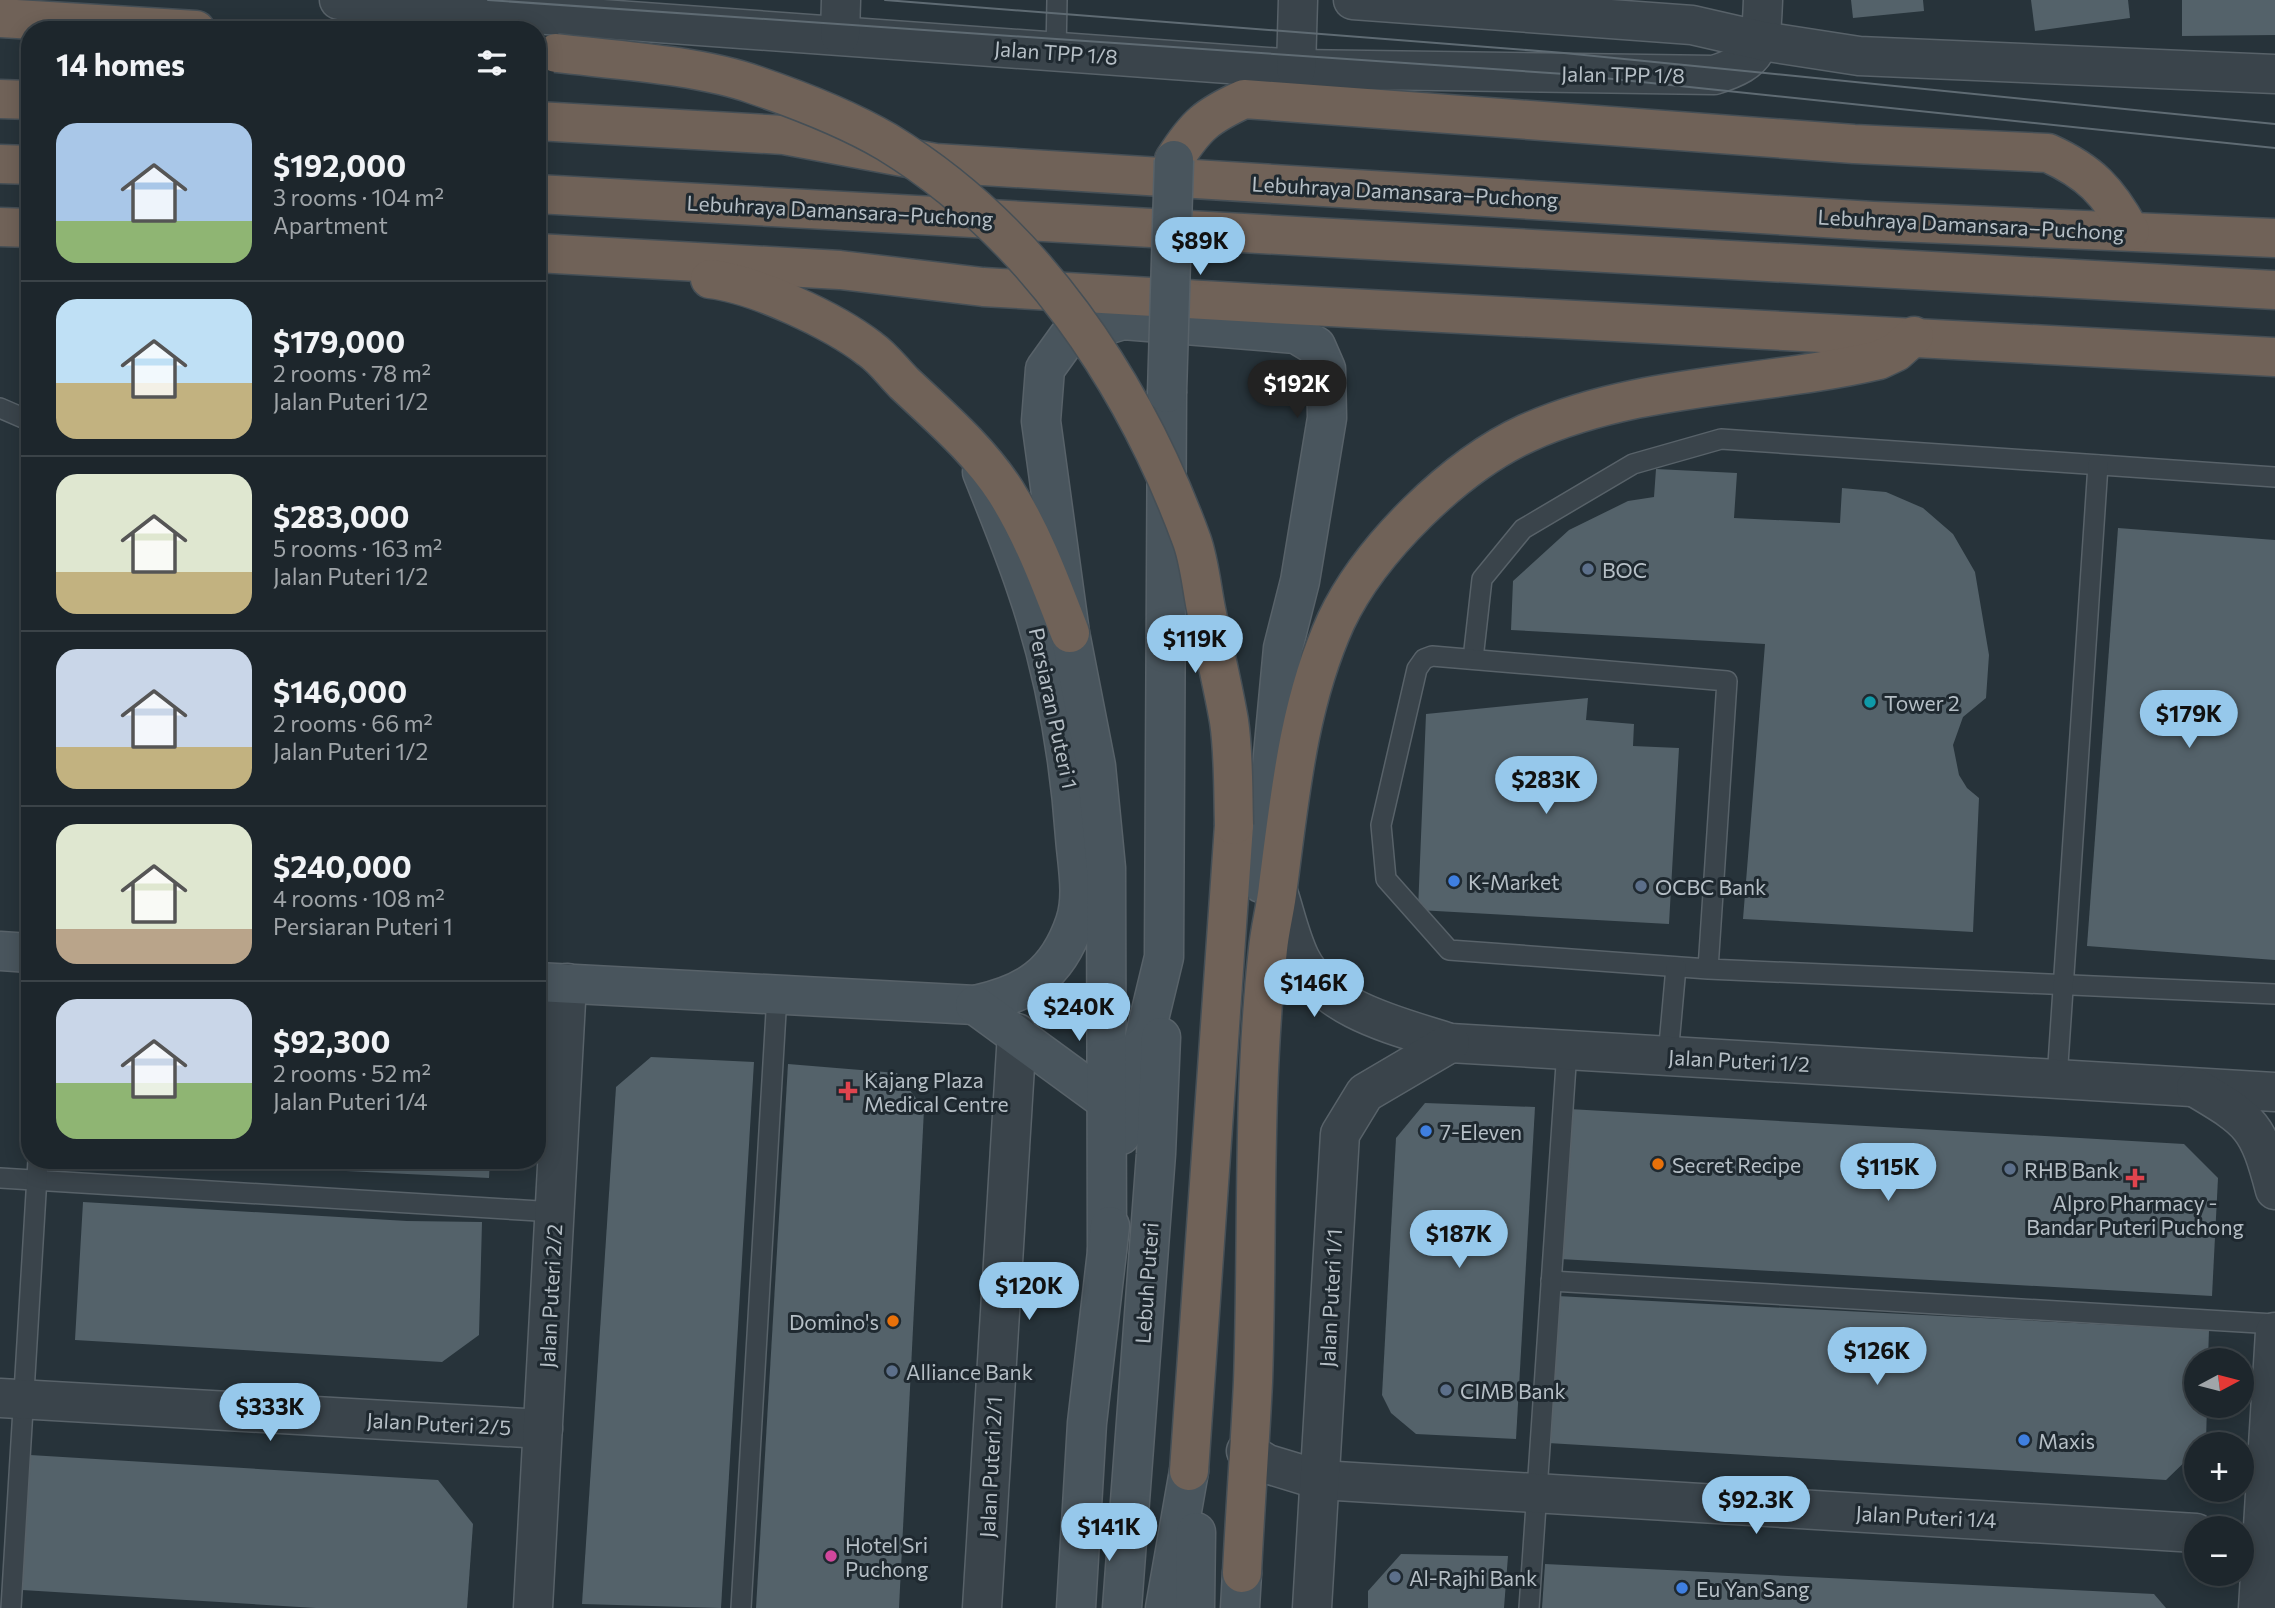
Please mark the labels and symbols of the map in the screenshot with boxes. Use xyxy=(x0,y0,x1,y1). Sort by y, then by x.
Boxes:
street label: Jalan TPP 1/8 xyxy=(993,35,1119,69)
street label: Jalan TPP 1/8 xyxy=(1561,60,1685,88)
street label: Lebuhraya Damansara–Puchong xyxy=(1251,170,1559,212)
street label: Lebuhraya Damansara–Puchong xyxy=(686,189,994,231)
street label: Lebuhraya Damansara–Puchong xyxy=(1817,203,2125,245)
pin: $89K xyxy=(1159,218,1241,277)
pin: $192K xyxy=(1248,360,1346,420)
place label: BOC xyxy=(1602,557,1647,582)
marker: BOC xyxy=(1580,561,1596,577)
pin: $119K xyxy=(1146,616,1244,675)
street label: Persiaran Puteri 1 xyxy=(1025,625,1083,791)
place label: Tower 2 xyxy=(1884,690,1960,715)
pin: $179K xyxy=(2140,690,2238,750)
marker: Tower 2 xyxy=(1862,694,1878,710)
pin: $283K xyxy=(1497,756,1595,816)
place label: K-Market xyxy=(1468,869,1560,894)
marker: K-Market xyxy=(1446,873,1462,889)
place label: OCBC Bank xyxy=(1655,874,1766,899)
marker: OCBC Bank xyxy=(1633,878,1649,894)
pin: $146K xyxy=(1265,960,1363,1019)
pin: $240K xyxy=(1030,984,1128,1043)
street label: Jalan Puteri 1/2 xyxy=(1668,1044,1810,1076)
place label: Kajang Plaza Medical Centre xyxy=(864,1067,1009,1116)
marker: Kajang Plaza Medical Centre xyxy=(838,1081,858,1101)
place label: 7-Eleven xyxy=(1440,1119,1522,1144)
marker: 7-Eleven xyxy=(1418,1123,1434,1139)
pin: $115K xyxy=(1839,1144,1937,1203)
place label: Secret Recipe xyxy=(1672,1152,1801,1177)
marker: Secret Recipe xyxy=(1650,1156,1666,1172)
place label: RHB Bank xyxy=(2024,1157,2119,1182)
marker: RHB Bank xyxy=(2002,1161,2018,1177)
marker: Alpro Pharmacy - Bandar Puteri Puchong xyxy=(2127,1170,2143,1186)
place label: Alpro Pharmacy - Bandar Puteri Puchong xyxy=(2026,1190,2244,1239)
pin: $187K xyxy=(1410,1210,1508,1270)
street label: Lebuh Puteri xyxy=(1129,1222,1163,1344)
street label: Jalan Puteri 2/2 xyxy=(534,1223,566,1369)
street label: Jalan Puteri 1/1 xyxy=(1314,1228,1346,1368)
pin: $120K xyxy=(980,1262,1078,1322)
place label: Domino's xyxy=(789,1309,879,1334)
marker: Domino's xyxy=(885,1313,901,1329)
pin: $126K xyxy=(1828,1328,1926,1387)
north arrow xyxy=(2184,1348,2254,1418)
place label: Alliance Bank xyxy=(906,1359,1033,1384)
marker: Alliance Bank xyxy=(884,1363,900,1379)
place label: CIMB Bank xyxy=(1460,1378,1566,1403)
marker: CIMB Bank xyxy=(1438,1382,1454,1398)
pin: $333K xyxy=(221,1384,319,1443)
street label: Jalan Puteri 2/1 xyxy=(974,1396,1006,1538)
street label: Jalan Puteri 2/5 xyxy=(366,1407,512,1439)
place label: Maxis xyxy=(2038,1428,2095,1453)
marker: Maxis xyxy=(2016,1432,2032,1448)
pin: $92.3K xyxy=(1699,1476,1813,1536)
street label: Jalan Puteri 1/4 xyxy=(1855,1500,1997,1532)
pin: $141K xyxy=(1060,1504,1158,1563)
place label: Hotel Sri Puchong xyxy=(845,1532,928,1581)
marker: Hotel Sri Puchong xyxy=(823,1548,839,1564)
place label: Al-Rajhi Bank xyxy=(1409,1565,1537,1590)
marker: Al-Rajhi Bank xyxy=(1387,1569,1403,1585)
place label: Eu Yan Sang xyxy=(1696,1576,1810,1601)
marker: Eu Yan Sang xyxy=(1674,1580,1690,1596)

